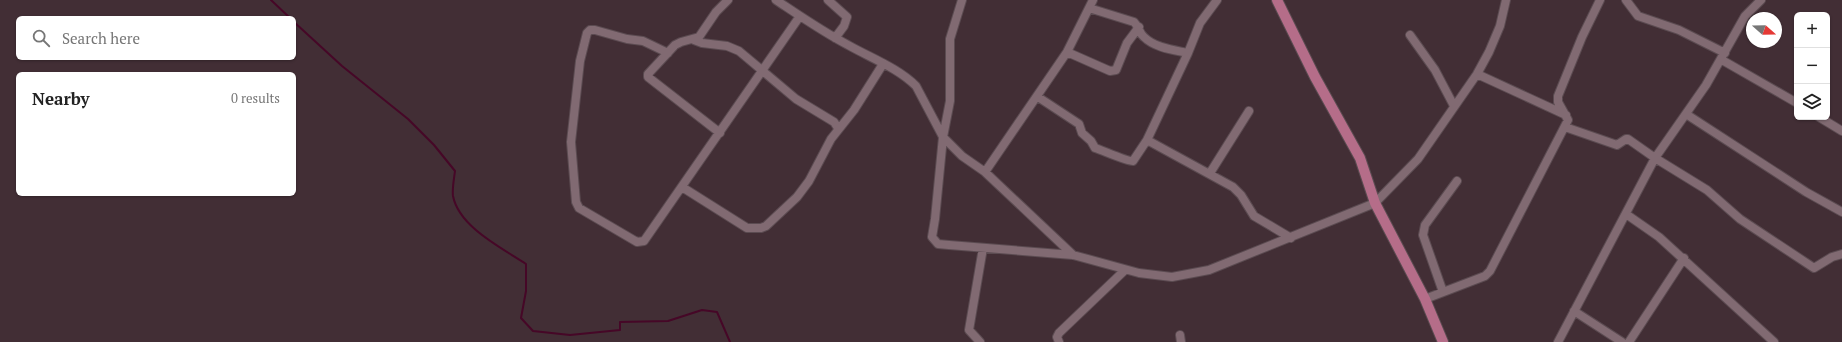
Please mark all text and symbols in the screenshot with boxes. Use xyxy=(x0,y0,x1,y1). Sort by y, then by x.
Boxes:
north arrow xyxy=(1746,12,1782,48)
map controls xyxy=(1794,12,1830,120)
button: + xyxy=(1794,12,1830,48)
search box xyxy=(16,16,296,60)
icon: search xyxy=(30,27,52,49)
text: Search here xyxy=(62,28,140,48)
button: − xyxy=(1794,48,1830,84)
button: layers xyxy=(1794,84,1830,120)
text: Nearby xyxy=(32,87,90,110)
text: 0 results xyxy=(231,89,280,107)

